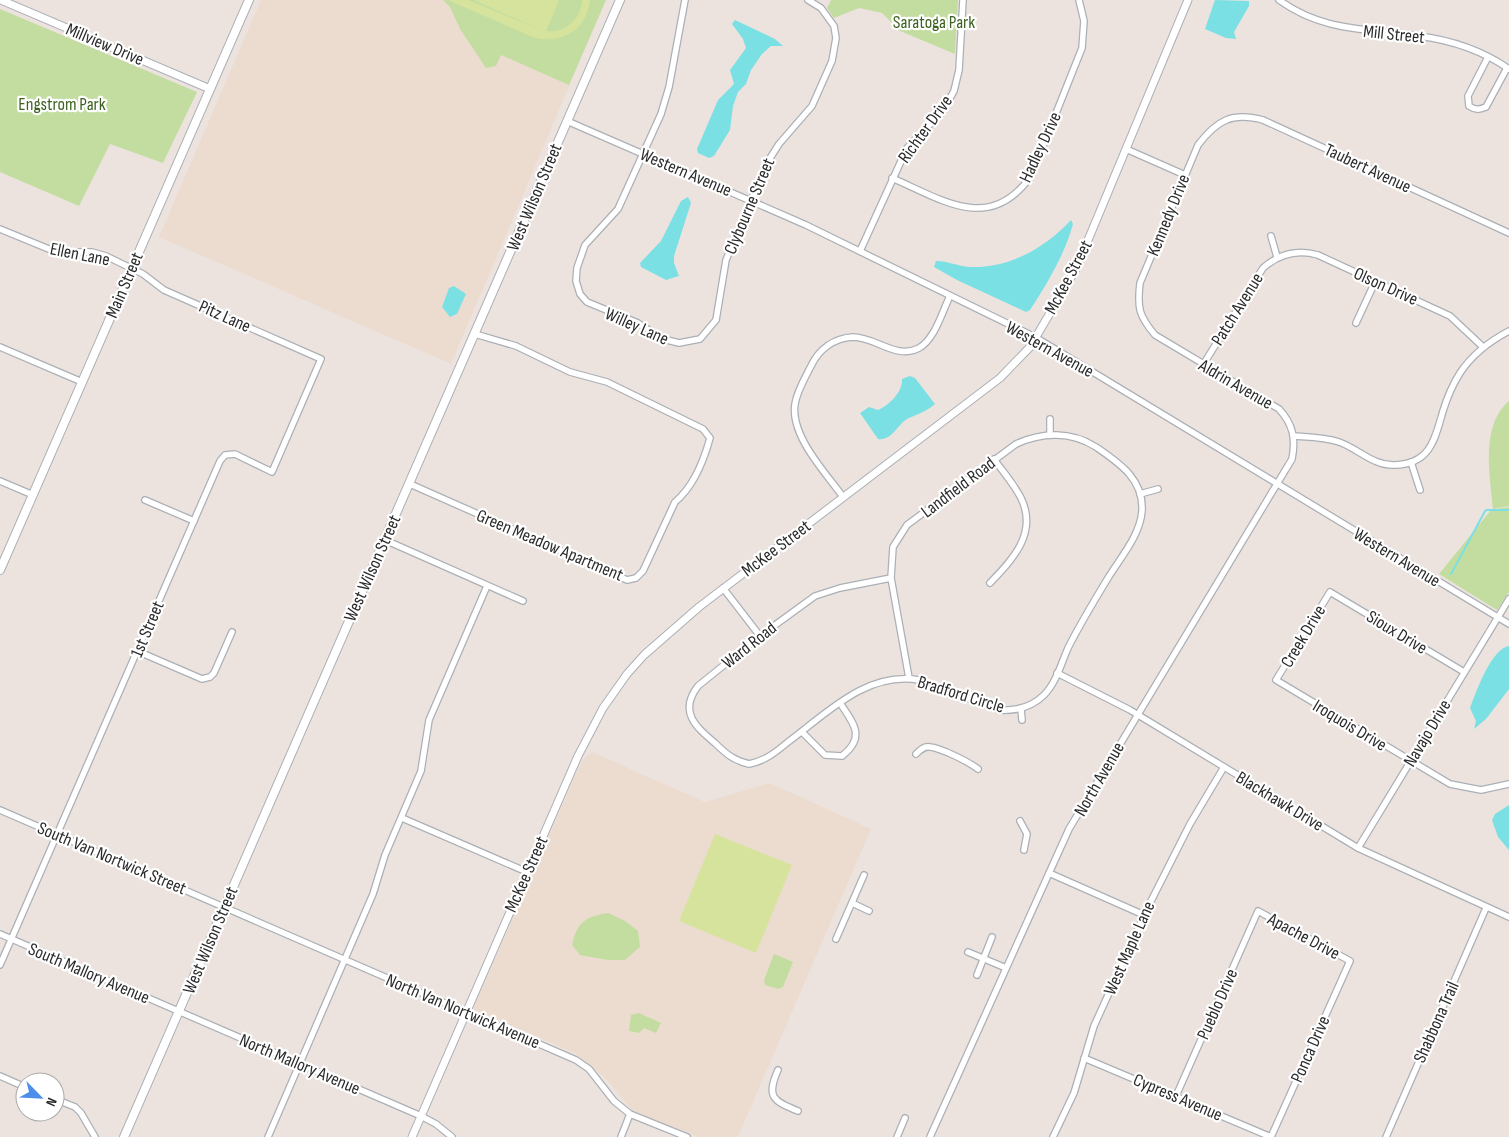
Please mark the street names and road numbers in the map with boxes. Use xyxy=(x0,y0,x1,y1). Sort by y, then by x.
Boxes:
street label: Millview Drive xyxy=(63,19,147,70)
street label: Mill Street xyxy=(1362,21,1426,48)
street label: Richter Drive xyxy=(894,91,957,167)
street label: Hadley Drive xyxy=(1015,109,1066,186)
street label: Taubert Avenue xyxy=(1321,139,1414,198)
street label: West Wilson Street xyxy=(502,140,567,254)
street label: Western Avenue xyxy=(637,144,735,201)
street label: Clybourne Street xyxy=(720,154,779,257)
street label: Kennedy Drive xyxy=(1143,171,1194,259)
street label: McKee Street xyxy=(1040,236,1097,318)
street label: Ellen Lane xyxy=(48,238,112,271)
street label: Main Street xyxy=(101,249,148,321)
street label: Olson Drive xyxy=(1350,263,1421,310)
street label: Patch Avenue xyxy=(1207,269,1268,349)
street label: Pitz Lane xyxy=(196,296,254,337)
street label: Willey Lane xyxy=(602,303,672,350)
street label: Western Avenue xyxy=(1002,317,1097,382)
street label: Aldrin Avenue xyxy=(1194,354,1276,414)
street label: Landfield Road xyxy=(917,453,1000,522)
street label: Green Meadow Apartment xyxy=(473,505,627,586)
street label: West Wilson Street xyxy=(340,511,406,625)
street label: McKee Street xyxy=(738,515,815,581)
street label: Western Avenue xyxy=(1350,523,1444,592)
street label: 1st Street xyxy=(126,597,169,660)
street label: Creek Drive xyxy=(1277,601,1330,671)
street label: Sioux Drive xyxy=(1363,606,1431,659)
street label: Ward Road xyxy=(718,618,781,673)
street label: Bradford Circle xyxy=(915,671,1007,718)
street label: Iroquois Drive xyxy=(1309,695,1391,756)
street label: Navajo Drive xyxy=(1399,696,1456,771)
street label: North Avenue xyxy=(1070,738,1129,820)
street label: Blackhawk Drive xyxy=(1232,767,1327,836)
street label: South Van Nortwick Street xyxy=(34,818,190,900)
street label: McKee Street xyxy=(500,832,553,915)
street label: West Wilson Street xyxy=(178,883,243,997)
street label: West Maple Lane xyxy=(1099,898,1159,998)
street label: Apache Drive xyxy=(1263,908,1344,964)
street label: South Mallory Avenue xyxy=(25,938,153,1008)
street label: Pueblo Drive xyxy=(1193,966,1242,1043)
street label: North Van Nortwick Avenue xyxy=(383,970,543,1053)
street label: Shabbona Trail xyxy=(1409,978,1464,1066)
street label: Ponca Drive xyxy=(1286,1013,1334,1086)
street label: North Mallory Avenue xyxy=(236,1030,363,1099)
street label: Cypress Avenue xyxy=(1130,1069,1226,1126)

